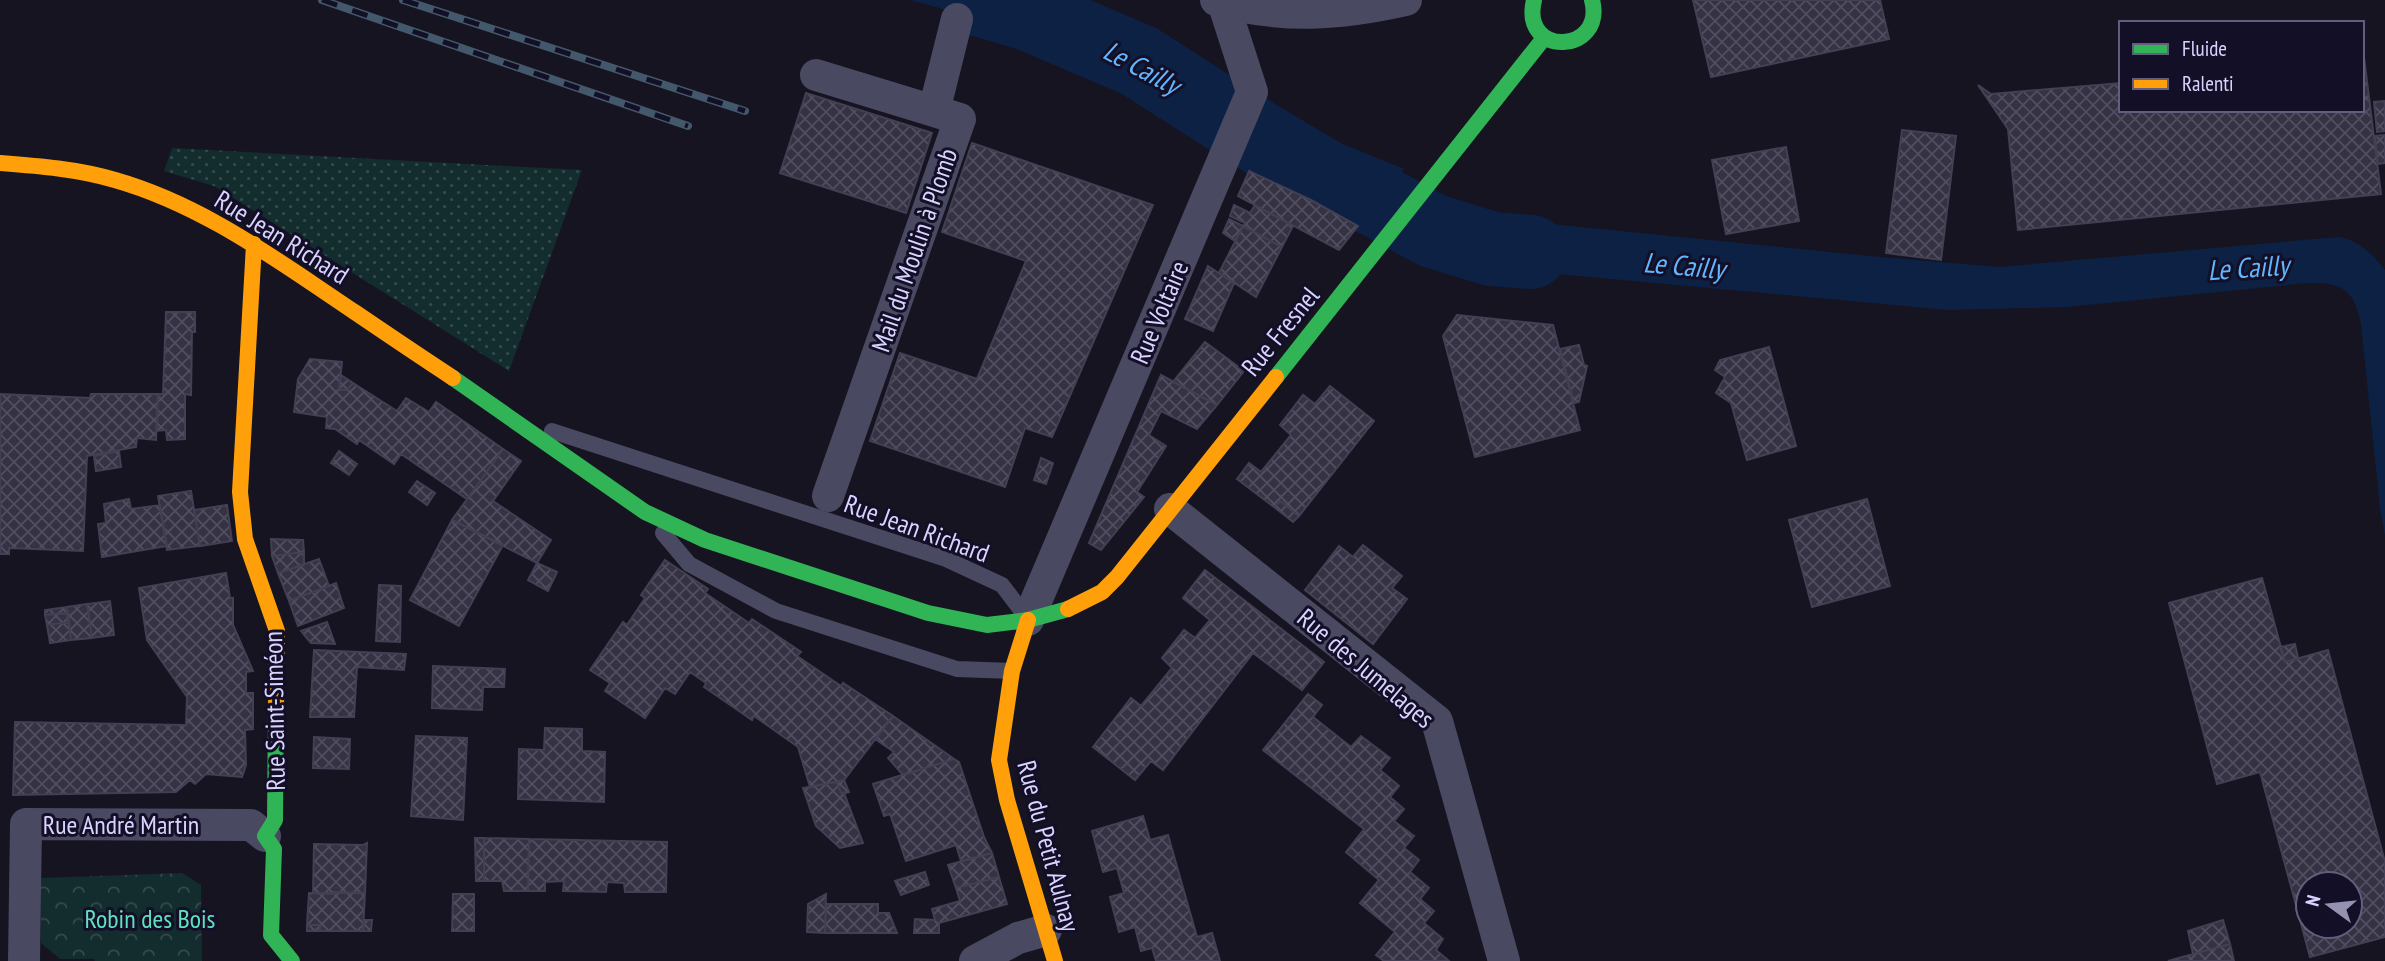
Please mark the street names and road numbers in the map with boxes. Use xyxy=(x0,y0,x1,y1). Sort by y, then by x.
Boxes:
street label: Mail du Moulin à Plomb xyxy=(864,144,964,356)
street label: Rue Jean Richard xyxy=(209,183,355,291)
street label: Rue Voltaire xyxy=(1123,256,1195,368)
street label: Rue Fresnel xyxy=(1234,280,1326,382)
street label: Rue Jean Richard xyxy=(840,487,994,569)
street label: Rue des Jumelages xyxy=(1291,601,1441,735)
street label: Rue Saint-Siméon xyxy=(256,631,292,791)
street label: Rue du Petit Aulnay xyxy=(1010,757,1088,935)
street label: Rue André Martin xyxy=(43,808,199,841)

